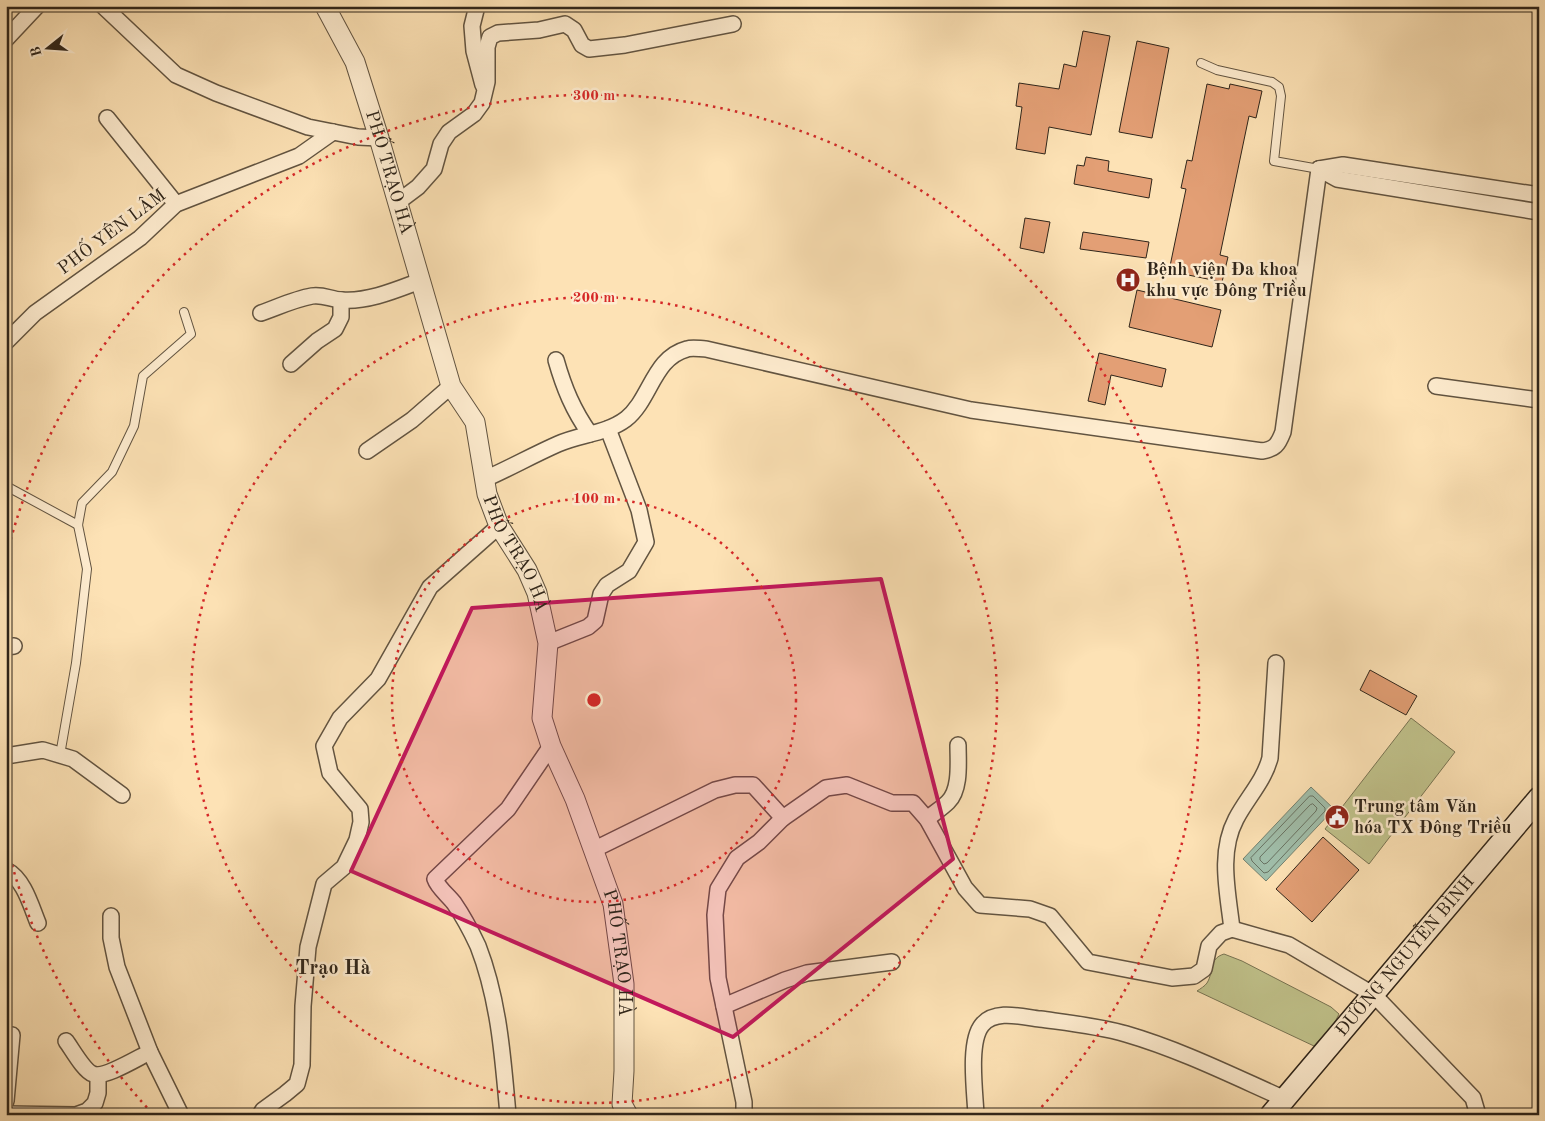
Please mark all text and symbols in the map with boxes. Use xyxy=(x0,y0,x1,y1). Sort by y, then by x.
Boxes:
north arrow xyxy=(22,22,72,72)
text: B xyxy=(28,45,45,58)
text: 300 m xyxy=(573,89,615,104)
street label: PHỐ TRẠO HÀ xyxy=(362,108,419,237)
street label: PHỐ YÊN LÂM xyxy=(51,181,169,278)
place label: Bệnh viện Đa khoa khu vực Đông Triều xyxy=(1146,261,1307,300)
hospital icon: Bệnh viện Đa khoa khu vực Đông Triều xyxy=(1115,267,1141,293)
text: 200 m xyxy=(573,291,615,306)
text: 100 m xyxy=(573,492,615,507)
street label: PHỐ TRẠO HÀ xyxy=(479,493,554,614)
centre of rings xyxy=(585,691,603,709)
place label: Trung tâm Văn hóa TX Đông Triều xyxy=(1354,798,1512,837)
public building icon: Trung tâm Văn hóa TX Đông Triều xyxy=(1324,804,1350,830)
street label: ĐƯỜNG NGUYỄN BÌNH xyxy=(1333,872,1478,1040)
street label: PHỐ TRẠO HÀ xyxy=(599,887,637,1017)
district label: Trạo Hà xyxy=(295,959,371,979)

